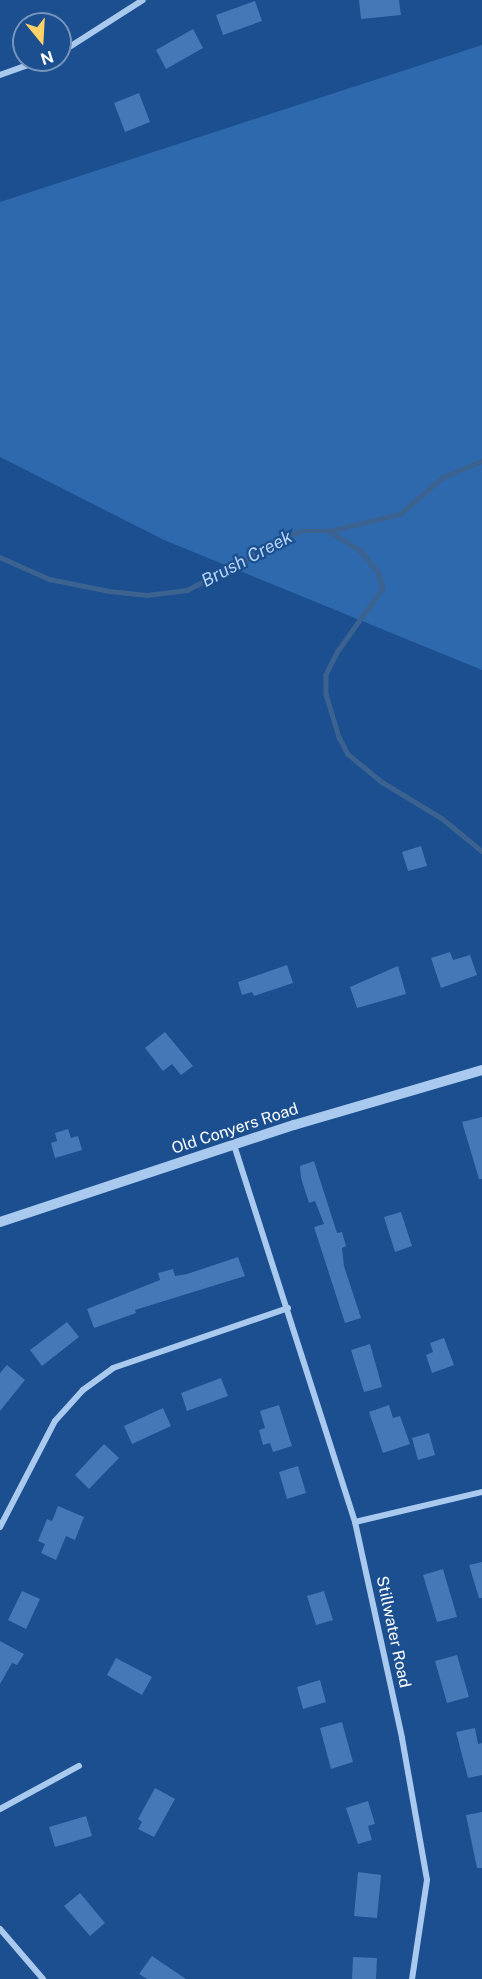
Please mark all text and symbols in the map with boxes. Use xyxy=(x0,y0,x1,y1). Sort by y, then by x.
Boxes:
north arrow xyxy=(12,12,72,72)
text: N xyxy=(38,47,56,69)
water label: Brush Creek xyxy=(198,526,296,592)
street label: Old Conyers Road xyxy=(169,1099,301,1159)
street label: Stillwater Road xyxy=(372,1574,414,1690)

